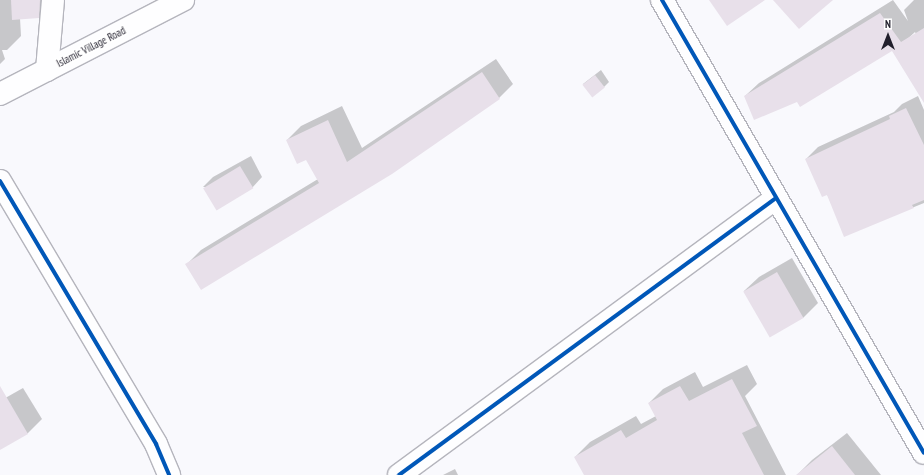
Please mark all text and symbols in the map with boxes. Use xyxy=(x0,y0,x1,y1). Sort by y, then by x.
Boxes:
north arrow xyxy=(868,16,908,56)
text: N xyxy=(885,17,891,31)
street label: Islamic Village Road xyxy=(54,24,128,70)

